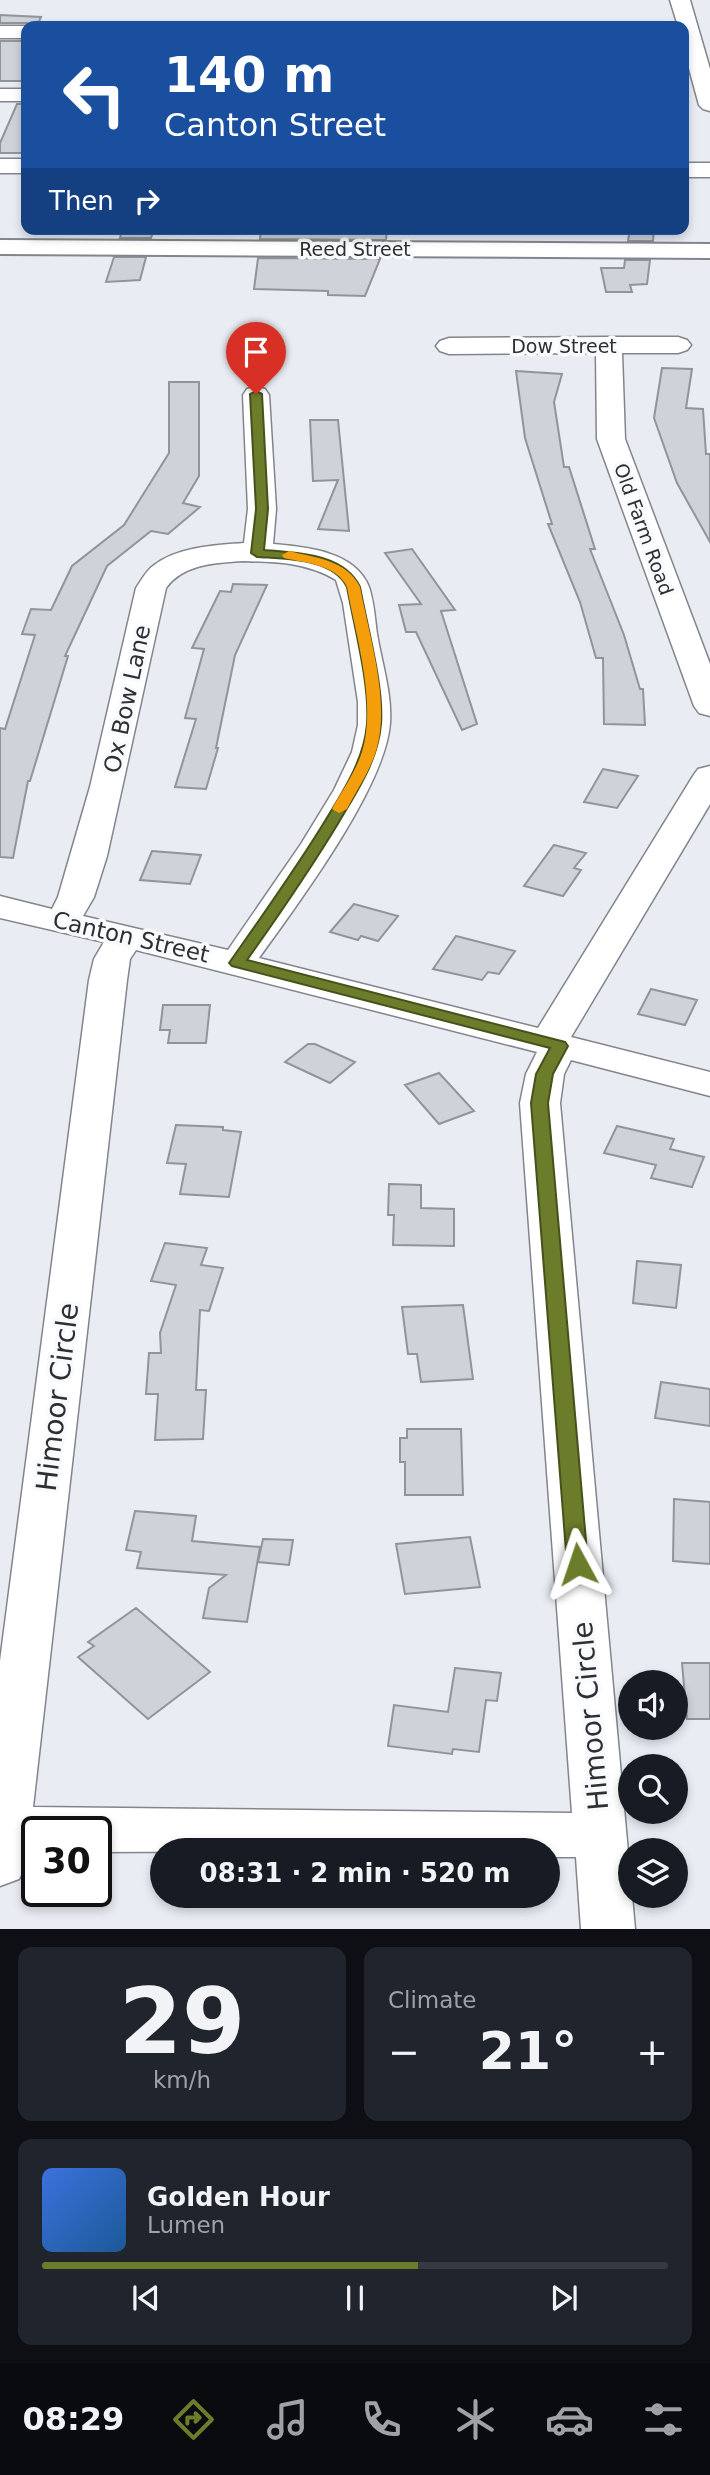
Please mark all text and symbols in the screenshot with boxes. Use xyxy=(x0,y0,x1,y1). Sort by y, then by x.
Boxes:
text: 140 m xyxy=(164,47,334,104)
icon: left xyxy=(49,49,140,140)
text: Canton Street xyxy=(164,106,386,144)
icon: right xyxy=(128,182,166,220)
text: Then xyxy=(49,186,114,216)
street label: Reed Street xyxy=(299,238,411,260)
pin xyxy=(226,322,286,394)
icon: arrive xyxy=(237,333,275,371)
street label: Dow Street xyxy=(511,335,617,357)
street label: Old Farm Road xyxy=(610,460,678,598)
street label: Ox Bow Lane xyxy=(99,623,155,775)
street label: Canton Street xyxy=(50,906,212,968)
street label: Himoor Circle xyxy=(30,1301,85,1493)
position arrow xyxy=(541,1527,615,1601)
street label: Himoor Circle xyxy=(566,1620,615,1812)
map controls xyxy=(618,1670,688,1908)
button: sound xyxy=(618,1670,688,1740)
button: search xyxy=(618,1754,688,1824)
speed limit sign: 30 xyxy=(21,1816,112,1907)
button: layers xyxy=(618,1838,688,1908)
text: 08:31 · 2 min · 520 m xyxy=(200,1858,510,1888)
text: 29 xyxy=(119,1969,245,2074)
text: Climate xyxy=(388,1987,477,2013)
text: 21° xyxy=(479,2021,577,2081)
text: − xyxy=(388,2030,420,2074)
text: + xyxy=(636,2030,668,2074)
text: km/h xyxy=(153,2067,211,2093)
text: Golden Hour xyxy=(147,2182,330,2212)
text: Lumen xyxy=(147,2212,225,2238)
icon: previous xyxy=(127,2279,165,2317)
icon: pause xyxy=(336,2279,374,2317)
icon: next xyxy=(545,2279,583,2317)
icon: directions xyxy=(169,2395,218,2444)
icon: music xyxy=(263,2395,312,2444)
icon: phone xyxy=(357,2395,406,2444)
icon: climate xyxy=(451,2395,500,2444)
icon: car xyxy=(545,2395,594,2444)
icon: filters xyxy=(639,2395,688,2444)
text: 08:29 xyxy=(22,2400,124,2438)

